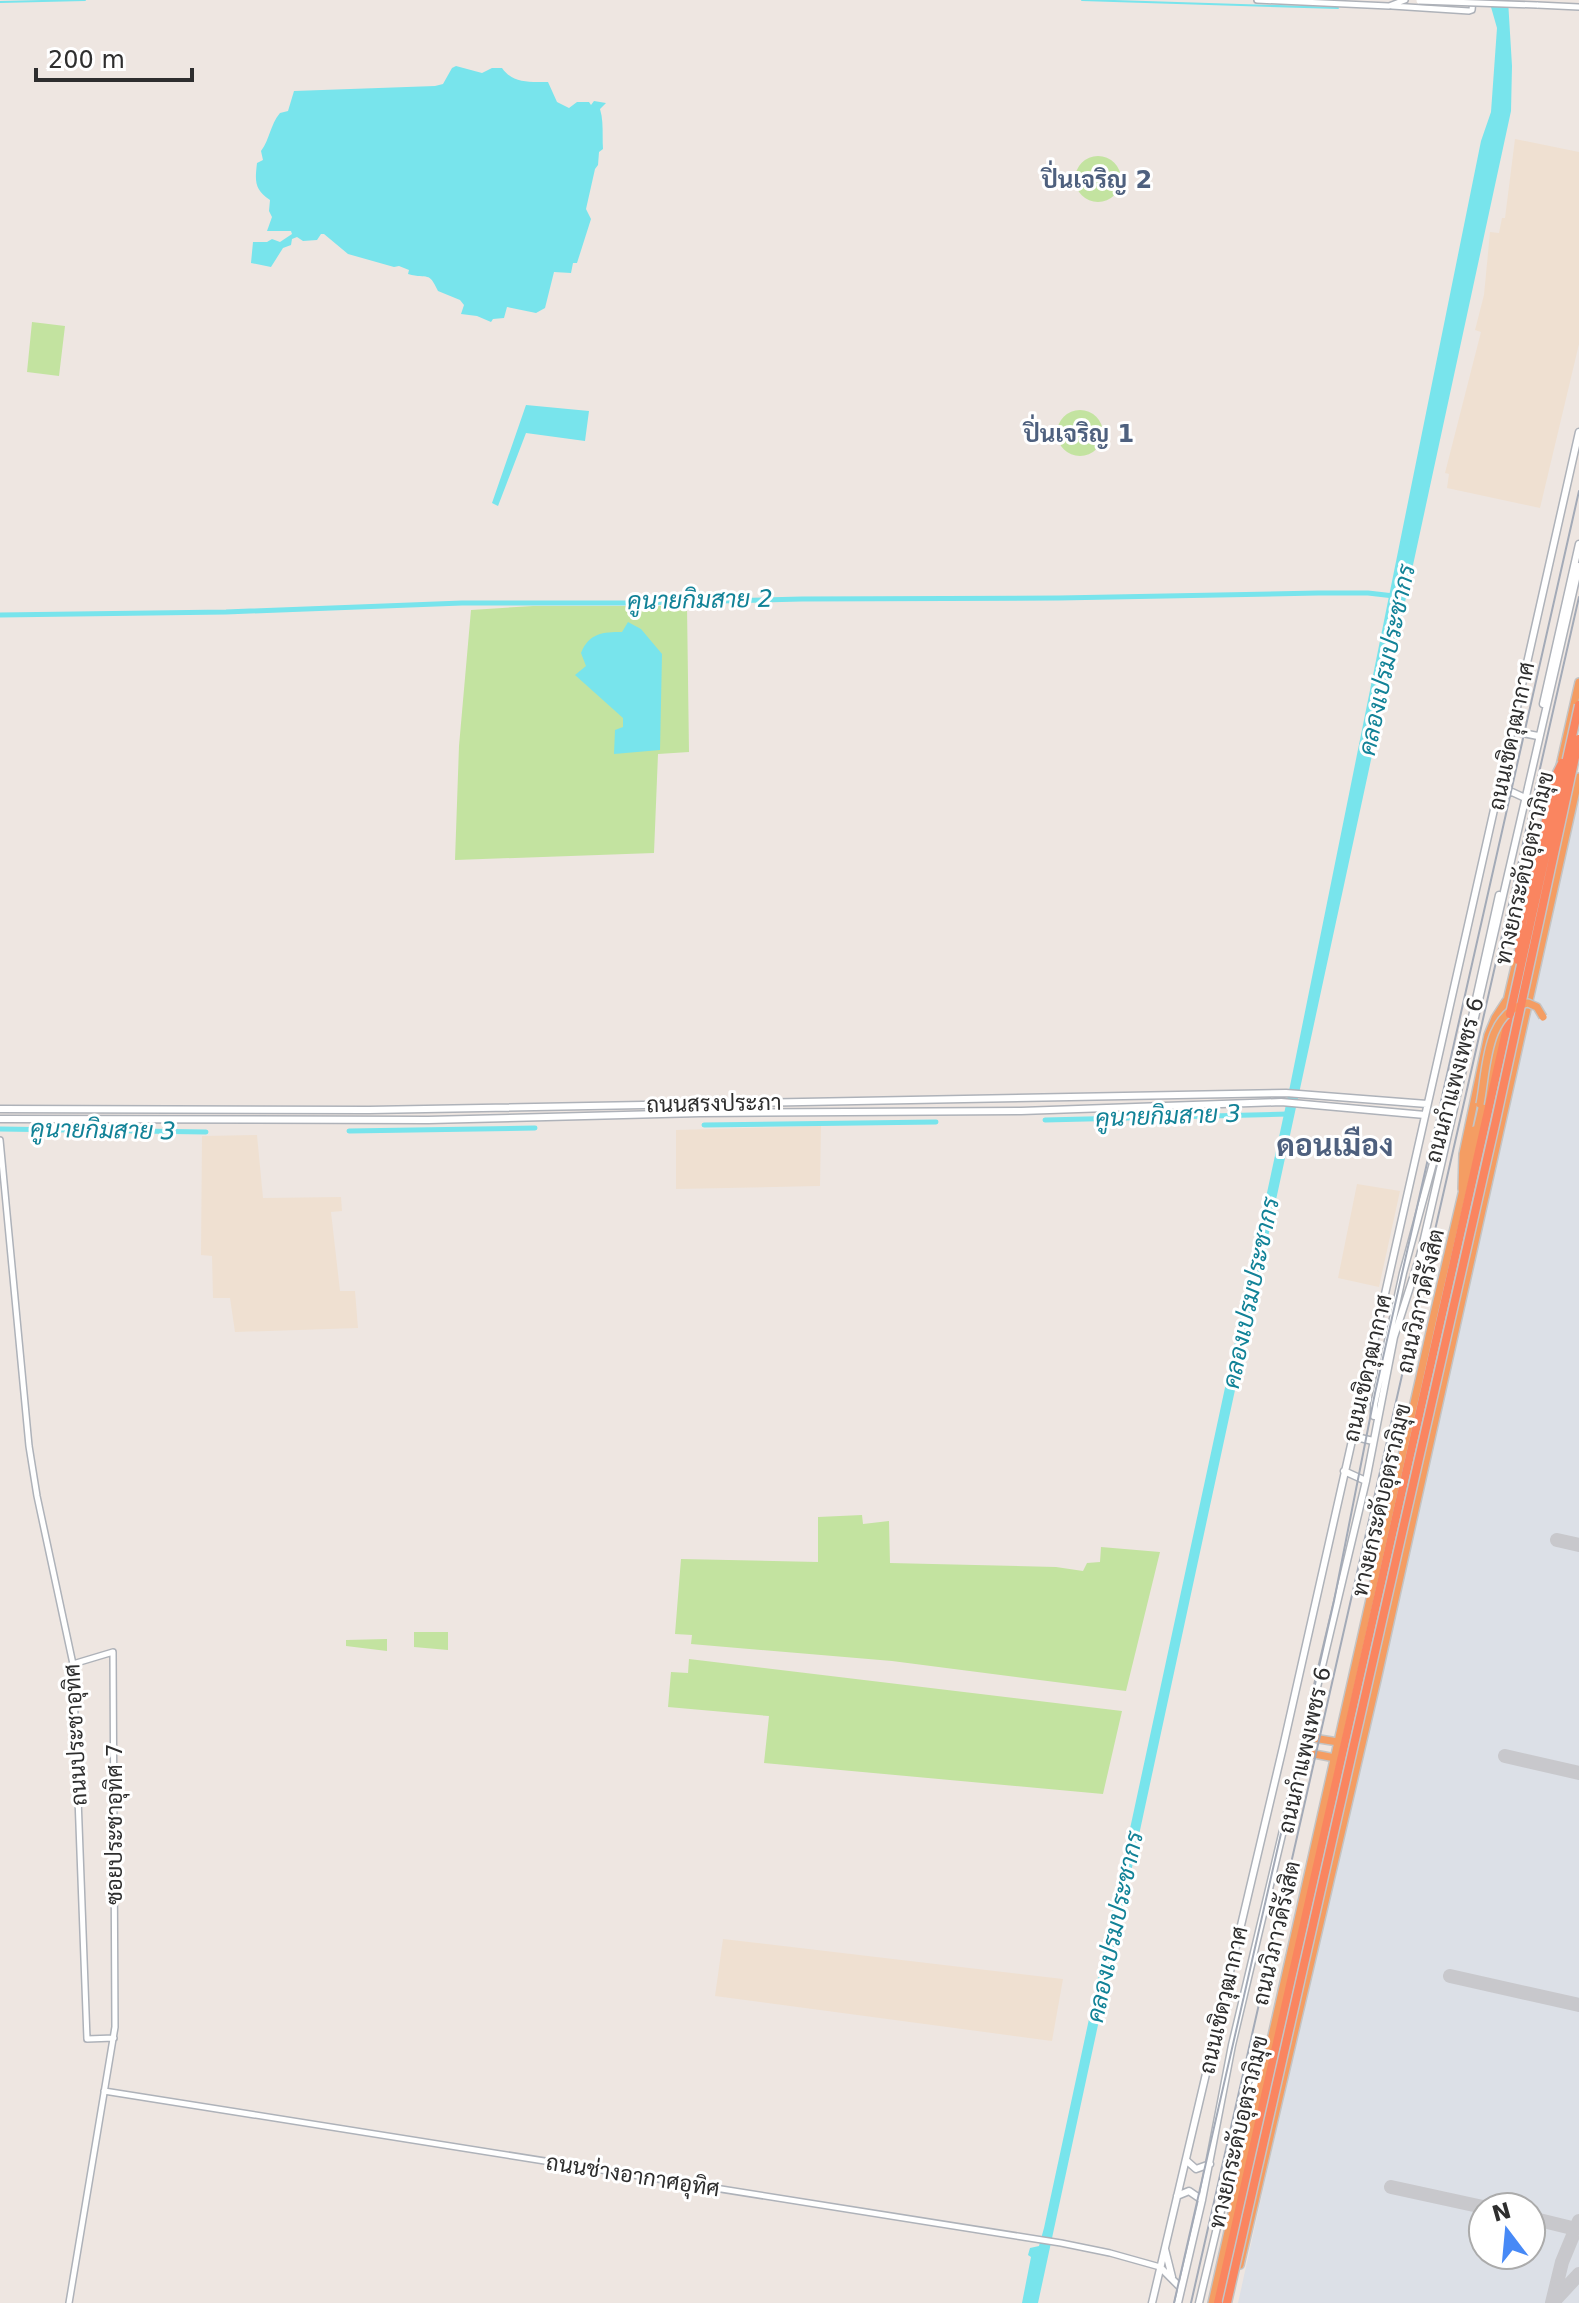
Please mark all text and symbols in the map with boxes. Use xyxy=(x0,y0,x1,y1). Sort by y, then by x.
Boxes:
scale bar xyxy=(36,32,192,82)
text: 200 m xyxy=(48,46,125,74)
district label: ปิ่นเจริญ 2 xyxy=(1040,160,1152,195)
district label: ปิ่นเจริญ 1 xyxy=(1022,414,1134,449)
water label: คลองเปรมประชากร xyxy=(1353,561,1421,758)
water label: คูนายกิมสาย 2 xyxy=(627,585,773,618)
street label: ถนนเชิดวุฒากาศ xyxy=(1483,660,1542,813)
street label: ทางยกระดับอุตราภิมุข xyxy=(1489,769,1562,968)
street label: ถนนกำแพงเพชร 6 xyxy=(1420,995,1489,1166)
street label: ถนนสรงประภา xyxy=(646,1090,782,1117)
water label: คูนายกิมสาย 3 xyxy=(1095,1099,1241,1136)
water label: คูนายกิมสาย 3 xyxy=(30,1115,176,1148)
district label: ดอนเมือง xyxy=(1276,1126,1394,1163)
water label: คลองเปรมประชากร xyxy=(1217,1194,1285,1391)
street label: ถนนวิภาวดีรังสิต xyxy=(1391,1226,1449,1376)
street label: ถนนเชิดวุฒากาศ xyxy=(1337,1292,1400,1445)
street label: ทางยกระดับอุตราภิมุข xyxy=(1346,1401,1419,1600)
street label: ถนนประชาอุทิศ xyxy=(58,1663,95,1807)
street label: ถนนกำแพงเพชร 6 xyxy=(1273,1664,1336,1836)
street label: ซอยประชาอุทิศ 7 xyxy=(101,1743,130,1905)
water label: คลองเปรมประชากร xyxy=(1081,1828,1149,2025)
street label: ถนนวิภาวดีรังสิต xyxy=(1247,1858,1305,2008)
street label: ถนนเชิดวุฒากาศ xyxy=(1193,1924,1256,2077)
street label: ทางยกระดับอุตราภิมุข xyxy=(1203,2033,1276,2232)
street label: ถนนช่างอากาศอุทิศ xyxy=(544,2148,722,2205)
north arrow xyxy=(1467,2191,1547,2271)
text: N xyxy=(1489,2198,1514,2227)

